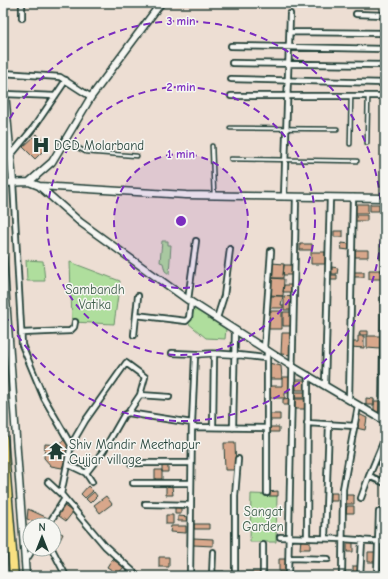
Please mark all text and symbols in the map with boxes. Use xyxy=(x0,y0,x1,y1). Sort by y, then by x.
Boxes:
text: 3 min xyxy=(166,14,196,28)
text: 2 min xyxy=(166,80,196,94)
hospital icon: DGD Molarband xyxy=(31,135,51,155)
place label: DGD Molarband xyxy=(54,138,144,153)
text: 1 min xyxy=(167,147,195,161)
centre of rings xyxy=(174,214,188,228)
park label: Sambandh Vatika xyxy=(65,282,125,312)
place label: Shiv Mandir Meethapur Gujjar village xyxy=(69,437,201,467)
temple icon: Shiv Mandir Meethapur Gujjar village xyxy=(46,441,66,461)
park label: Sangat Garden xyxy=(242,504,284,534)
north arrow xyxy=(22,517,62,557)
text: N xyxy=(38,521,46,534)

